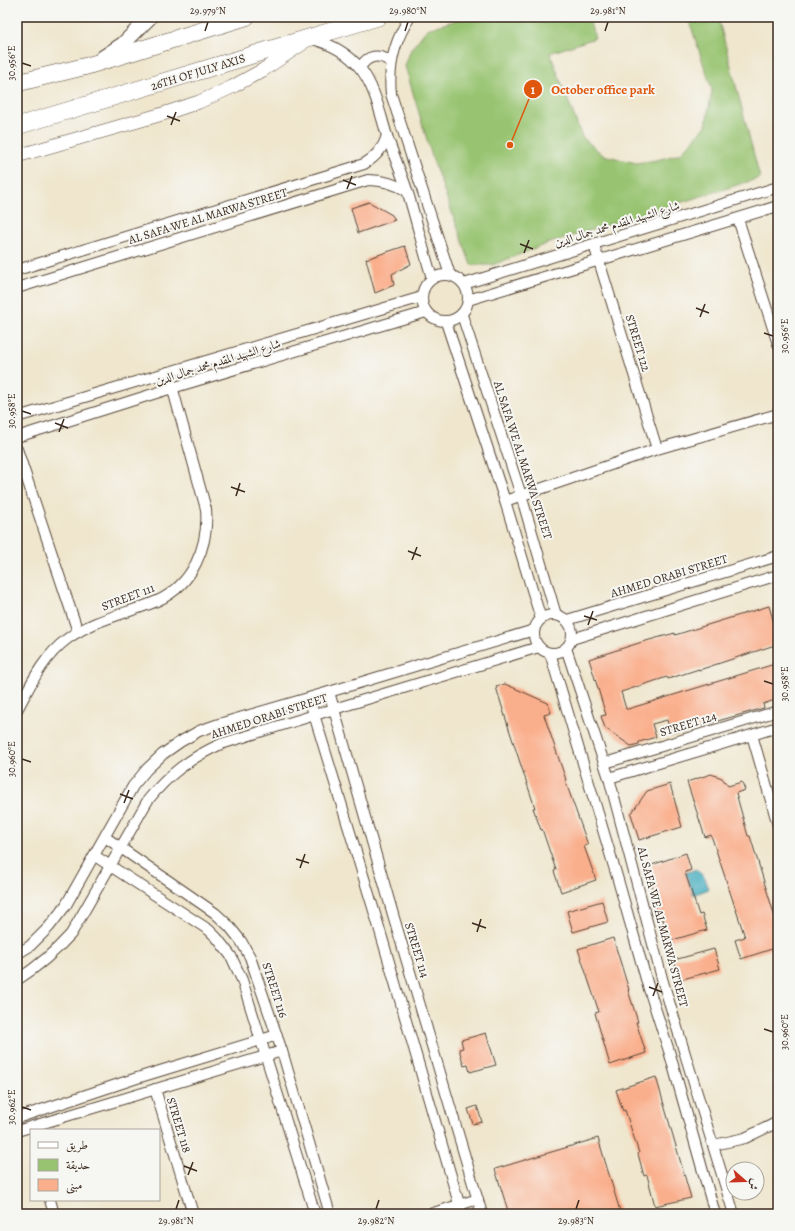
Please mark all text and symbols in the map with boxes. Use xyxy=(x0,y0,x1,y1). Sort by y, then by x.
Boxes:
text: 29.979°N xyxy=(190,4,226,17)
text: 29.980°N xyxy=(389,4,427,17)
text: 29.981°N xyxy=(590,4,626,17)
text: 30.956°E xyxy=(5,45,18,80)
street label: 26TH OF JULY AXIS xyxy=(149,50,247,94)
callout: October office park xyxy=(523,77,663,102)
text: October office park xyxy=(551,81,655,98)
text: 1 xyxy=(531,82,536,98)
street label: AL SAFA WE AL MARWA STREET xyxy=(126,184,290,248)
street label: شارع الشهيد المقدم محمد جمال الدين xyxy=(552,197,683,254)
street label: STREET 122 xyxy=(622,313,654,374)
text: 30.956°E xyxy=(778,318,791,353)
street label: شارع الشهيد المقدم محمد جمال الدين xyxy=(153,335,284,392)
street label: AL SAFA WE AL MARWA STREET xyxy=(490,378,556,542)
text: 30.958°E xyxy=(5,393,18,429)
street label: AHMED ORABI STREET xyxy=(608,550,730,602)
street label: STREET 111 xyxy=(99,580,157,614)
text: 30.958°E xyxy=(778,666,791,702)
street label: AHMED ORABI STREET xyxy=(208,689,330,743)
street label: STREET 124 xyxy=(658,708,719,740)
text: 30.960°E xyxy=(5,741,18,777)
street label: AL SAFA WE AL MARWA STREET xyxy=(634,844,692,1009)
street label: STREET 114 xyxy=(401,920,433,980)
street label: STREET 116 xyxy=(259,960,292,1020)
text: 30.960°E xyxy=(778,1014,791,1050)
text: 30.962°E xyxy=(5,1089,18,1125)
street label: STREET 118 xyxy=(163,1095,195,1155)
legend xyxy=(30,1129,160,1201)
text: طريق xyxy=(66,1137,88,1153)
text: حديقة xyxy=(66,1157,90,1173)
north arrow xyxy=(725,1161,765,1201)
text: مبنى xyxy=(66,1177,82,1194)
text: ش xyxy=(745,1177,763,1192)
text: 29.981°N xyxy=(158,1214,194,1227)
text: 29.982°N xyxy=(358,1214,394,1227)
text: 29.983°N xyxy=(558,1214,594,1227)

